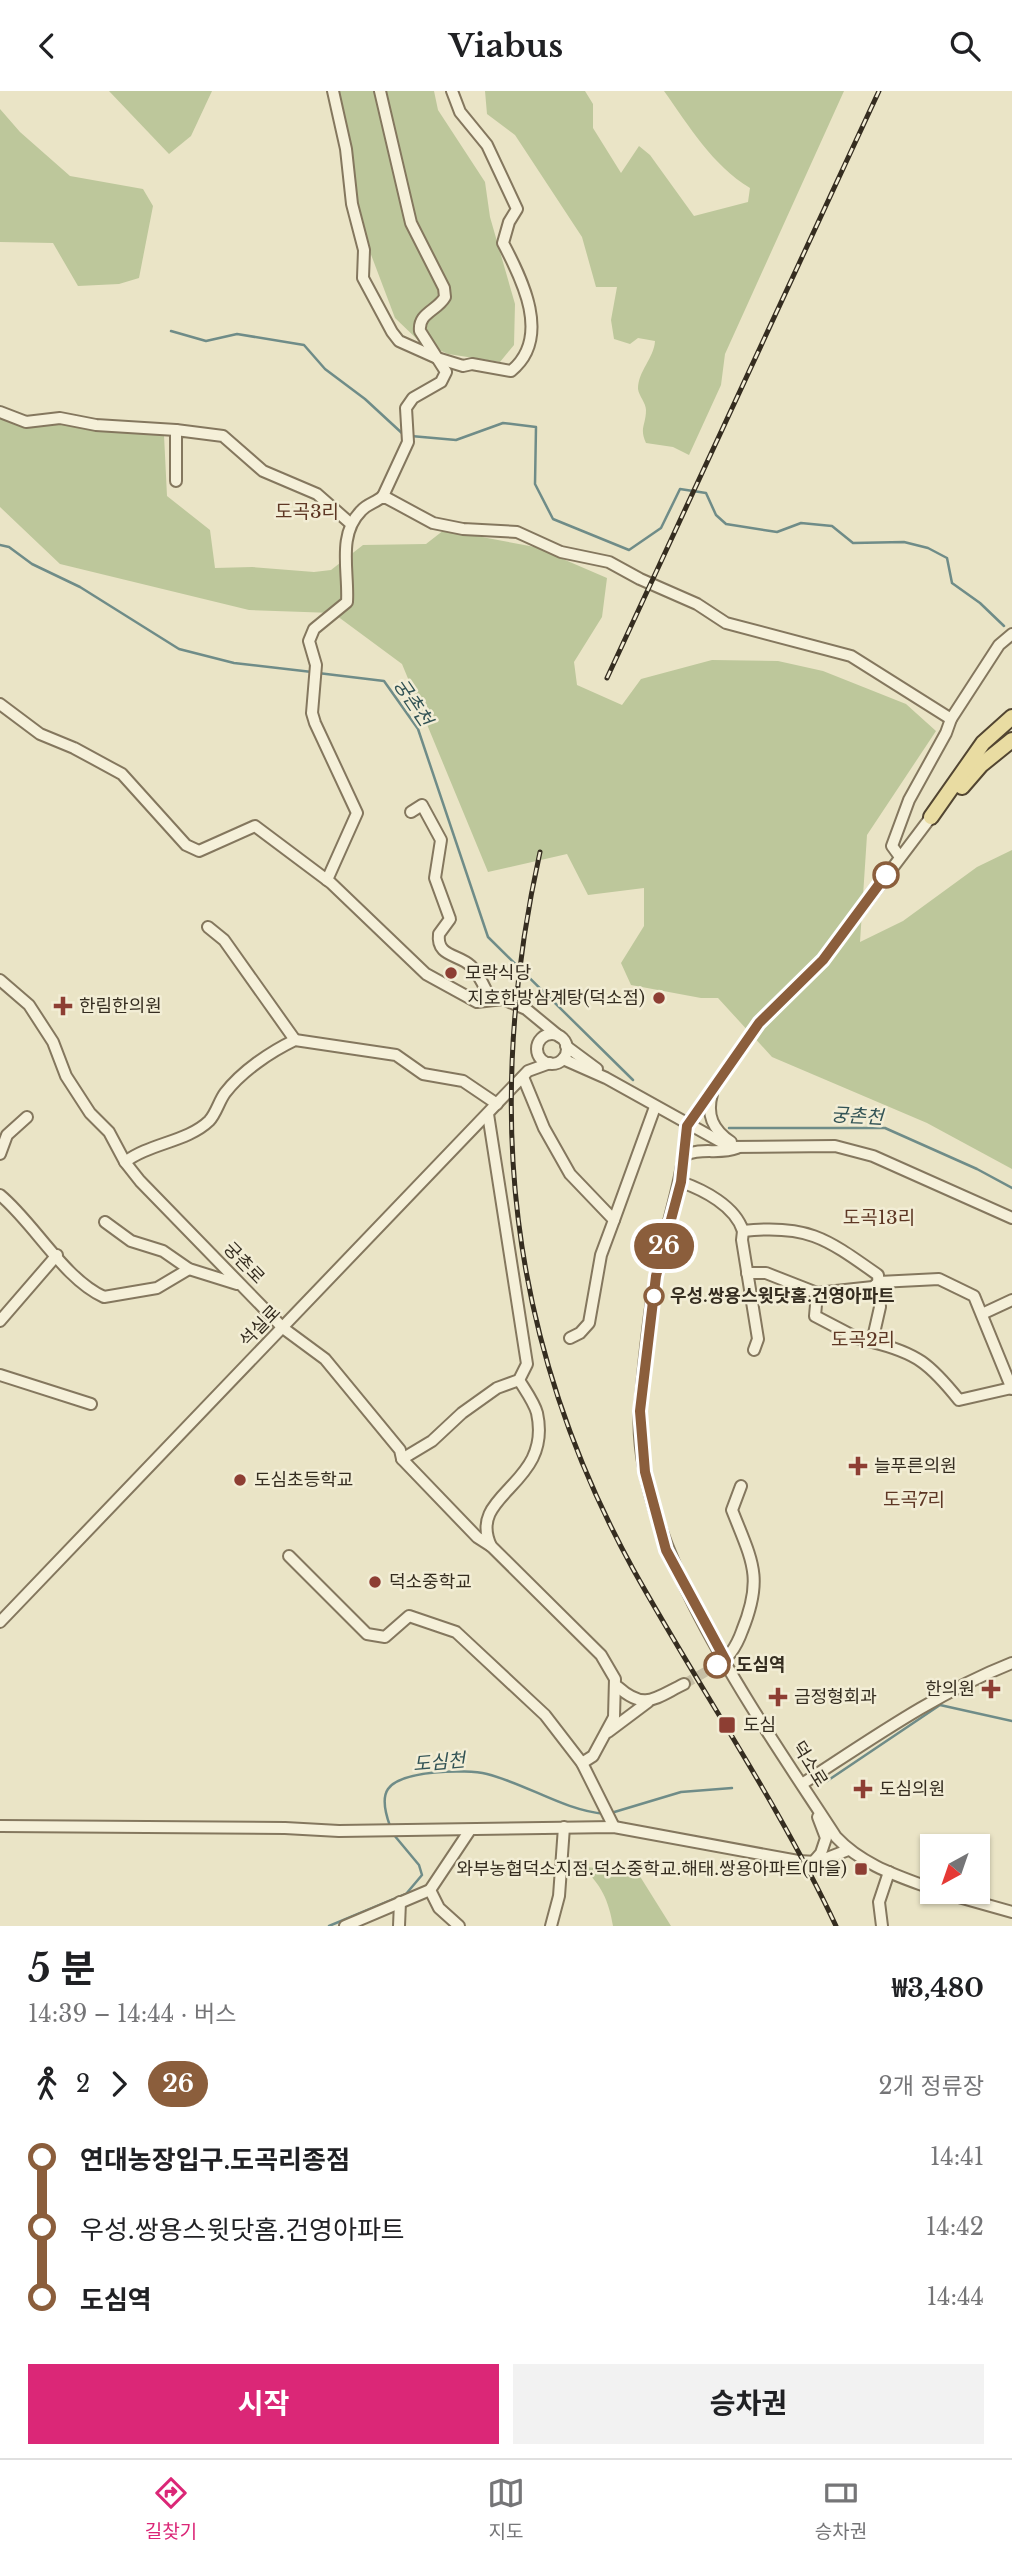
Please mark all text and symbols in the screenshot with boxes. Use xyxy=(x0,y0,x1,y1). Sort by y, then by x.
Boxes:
text: Viabus xyxy=(449,26,563,66)
icon: back xyxy=(28,27,66,65)
icon: search xyxy=(946,27,984,65)
district label: 도곡3리 xyxy=(275,500,339,523)
water label: 궁촌천 xyxy=(389,674,438,731)
unlabelled marker xyxy=(873,862,899,888)
place label: 모락식당 xyxy=(465,962,531,984)
marker: 모락식당 xyxy=(443,965,459,981)
place label: 지호한방삼계탕(덕소점) xyxy=(467,987,645,1009)
marker: 지호한방삼계탕(덕소점) xyxy=(651,990,667,1006)
place label: 한림한의원 xyxy=(79,995,162,1017)
marker: 한림한의원 xyxy=(53,996,73,1016)
water label: 궁촌천 xyxy=(830,1103,885,1129)
district label: 도곡13리 xyxy=(843,1206,915,1229)
line badge: 26 xyxy=(632,1223,696,1269)
text: 26 xyxy=(648,1231,680,1260)
street label: 궁촌로 xyxy=(219,1237,269,1289)
place label: 우성.쌍용스윗닷홈.건영아파트 xyxy=(670,1285,895,1307)
marker: 우성.쌍용스윗닷홈.건영아파트 xyxy=(644,1286,664,1306)
street label: 석실로 xyxy=(235,1300,285,1352)
district label: 도곡2리 xyxy=(831,1328,895,1351)
place label: 늘푸른의원 xyxy=(874,1455,957,1477)
marker: 늘푸른의원 xyxy=(848,1456,868,1476)
place label: 도심초등학교 xyxy=(254,1469,353,1491)
marker: 도심초등학교 xyxy=(232,1472,248,1488)
district label: 도곡7리 xyxy=(883,1488,945,1511)
place label: 덕소중학교 xyxy=(389,1571,472,1593)
marker: 덕소중학교 xyxy=(367,1574,383,1590)
marker: 도심역 xyxy=(704,1652,730,1678)
place label: 도심역 xyxy=(736,1654,786,1676)
place label: 한의원 xyxy=(925,1678,975,1700)
marker: 한의원 xyxy=(981,1679,1001,1699)
place label: 금정형회과 xyxy=(794,1686,877,1708)
marker: 금정형회과 xyxy=(768,1687,788,1707)
place label: 도심 xyxy=(743,1714,776,1736)
marker: 도심 xyxy=(717,1715,737,1735)
street label: 덕소로 xyxy=(788,1737,832,1791)
water label: 도심천 xyxy=(412,1748,468,1776)
place label: 도심의원 xyxy=(879,1778,945,1800)
marker: 도심의원 xyxy=(853,1779,873,1799)
north arrow xyxy=(920,1834,990,1904)
map controls xyxy=(920,1834,990,1904)
place label: 와부농협덕소지점.덕소중학교.해태.쌍용아파트(마을) xyxy=(456,1858,847,1880)
marker: 와부농협덕소지점.덕소중학교.해태.쌍용아파트(마을) xyxy=(853,1861,869,1877)
text: 5 분 xyxy=(28,1945,96,1992)
text: ₩3,480 xyxy=(892,1972,984,2004)
text: 14:39 – 14:44 · 버스 xyxy=(28,2000,236,2028)
icon: walk xyxy=(28,2065,66,2103)
icon: forward xyxy=(100,2065,138,2103)
text: 26 xyxy=(162,2069,194,2098)
text: 2 xyxy=(76,2070,90,2098)
text: 2개 정류장 xyxy=(879,2072,984,2100)
text: 14:41 xyxy=(930,2143,984,2171)
text: 연대농장입구.도곡리종점 xyxy=(80,2144,350,2176)
text: 14:42 xyxy=(926,2213,984,2241)
text: 우성.쌍용스윗닷홈.건영아파트 xyxy=(80,2214,405,2246)
text: 14:44 xyxy=(927,2283,984,2311)
text: 도심역 xyxy=(80,2284,152,2316)
button: 시작 xyxy=(28,2364,499,2444)
button: 승차권 xyxy=(513,2364,984,2444)
tab: 길찾기 xyxy=(145,2474,197,2543)
tab: 지도 xyxy=(487,2474,525,2543)
tab: 승차권 xyxy=(815,2474,867,2543)

